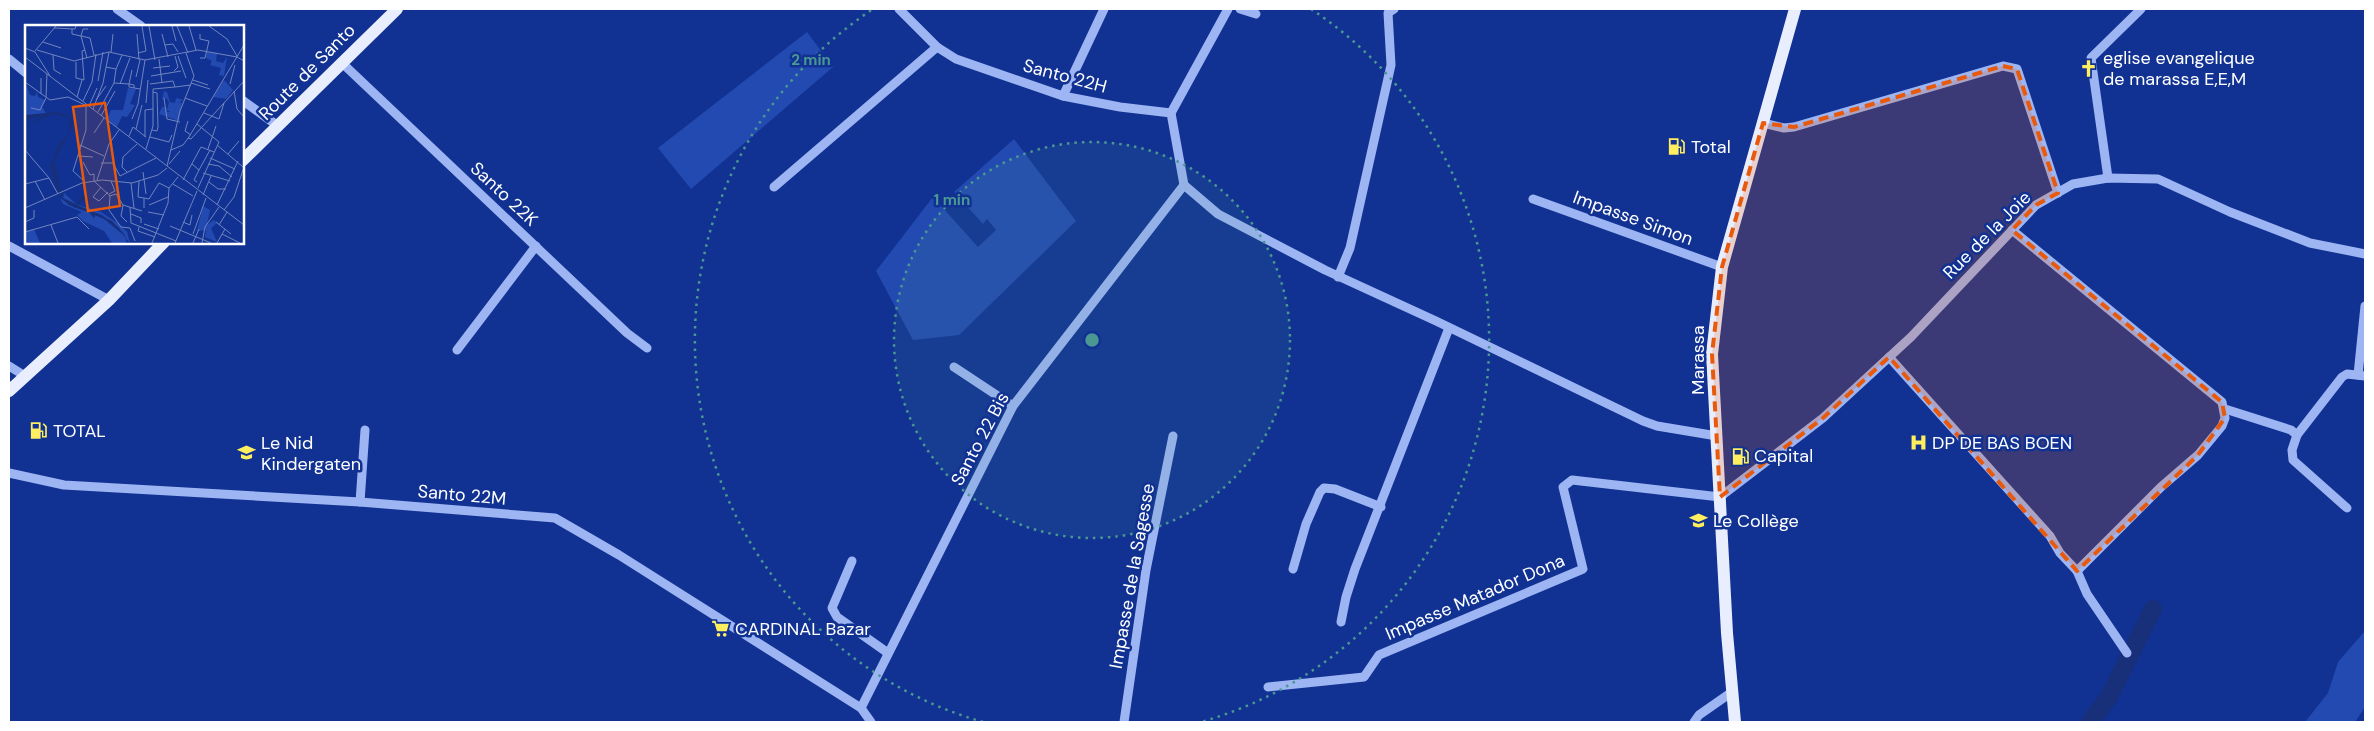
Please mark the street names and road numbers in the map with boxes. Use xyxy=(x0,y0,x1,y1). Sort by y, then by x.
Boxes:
street label: Route de Santo xyxy=(254,19,360,125)
street label: Santo 22H xyxy=(1020,53,1110,99)
street label: Santo 22K xyxy=(465,157,543,232)
street label: Impasse Simon xyxy=(1570,185,1696,251)
street label: Rue de la Joie xyxy=(1938,186,2036,284)
street label: Marassa xyxy=(1686,325,1710,395)
street label: Santo 22 Bis xyxy=(945,388,1015,490)
street label: Santo 22M xyxy=(417,479,507,511)
street label: Impasse de la Sagesse xyxy=(1104,481,1160,671)
street label: Impasse Matador Dona xyxy=(1382,548,1568,646)

